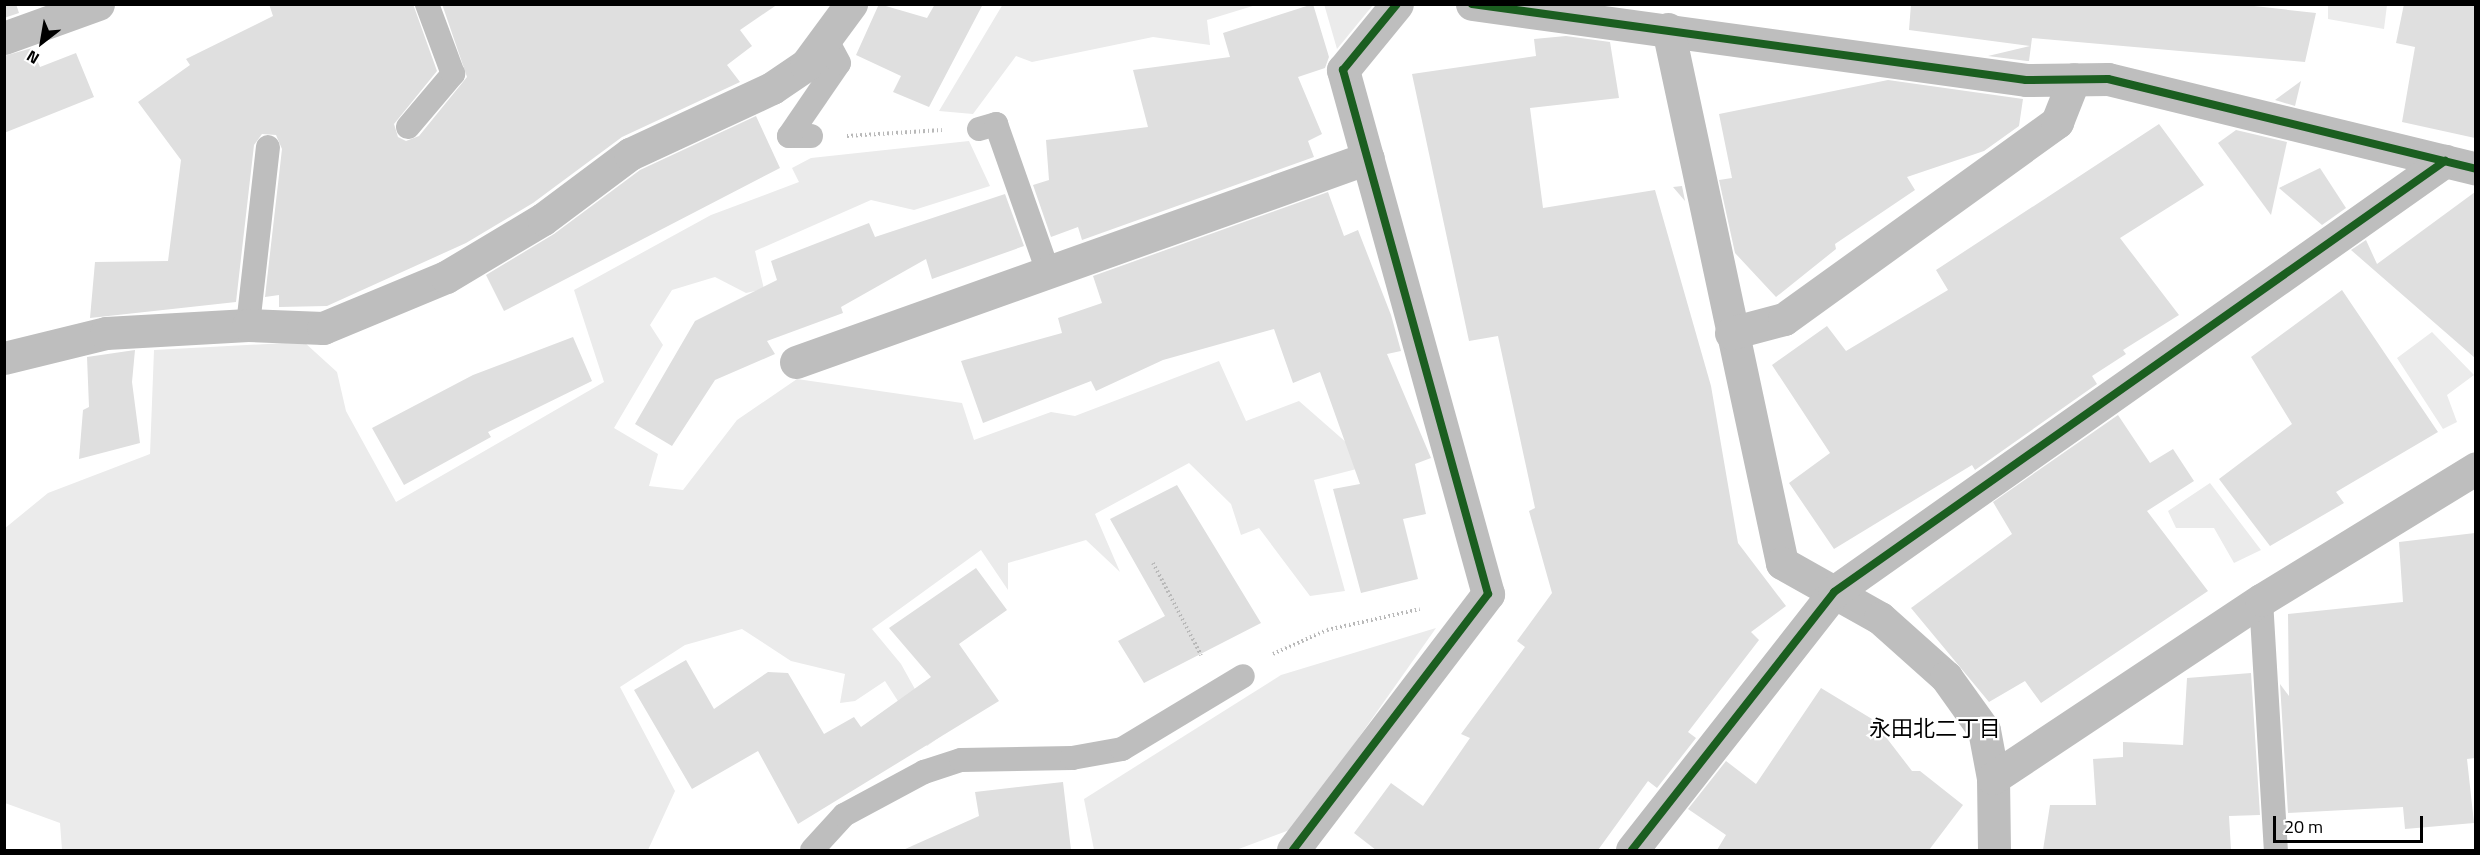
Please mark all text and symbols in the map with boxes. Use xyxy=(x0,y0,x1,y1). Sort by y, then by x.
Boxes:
north arrow xyxy=(12,12,72,72)
text: N xyxy=(22,44,44,71)
district label: 永田北二丁目 xyxy=(1869,716,2001,742)
scale bar xyxy=(2276,804,2426,842)
text: 20 m xyxy=(2284,813,2323,840)

